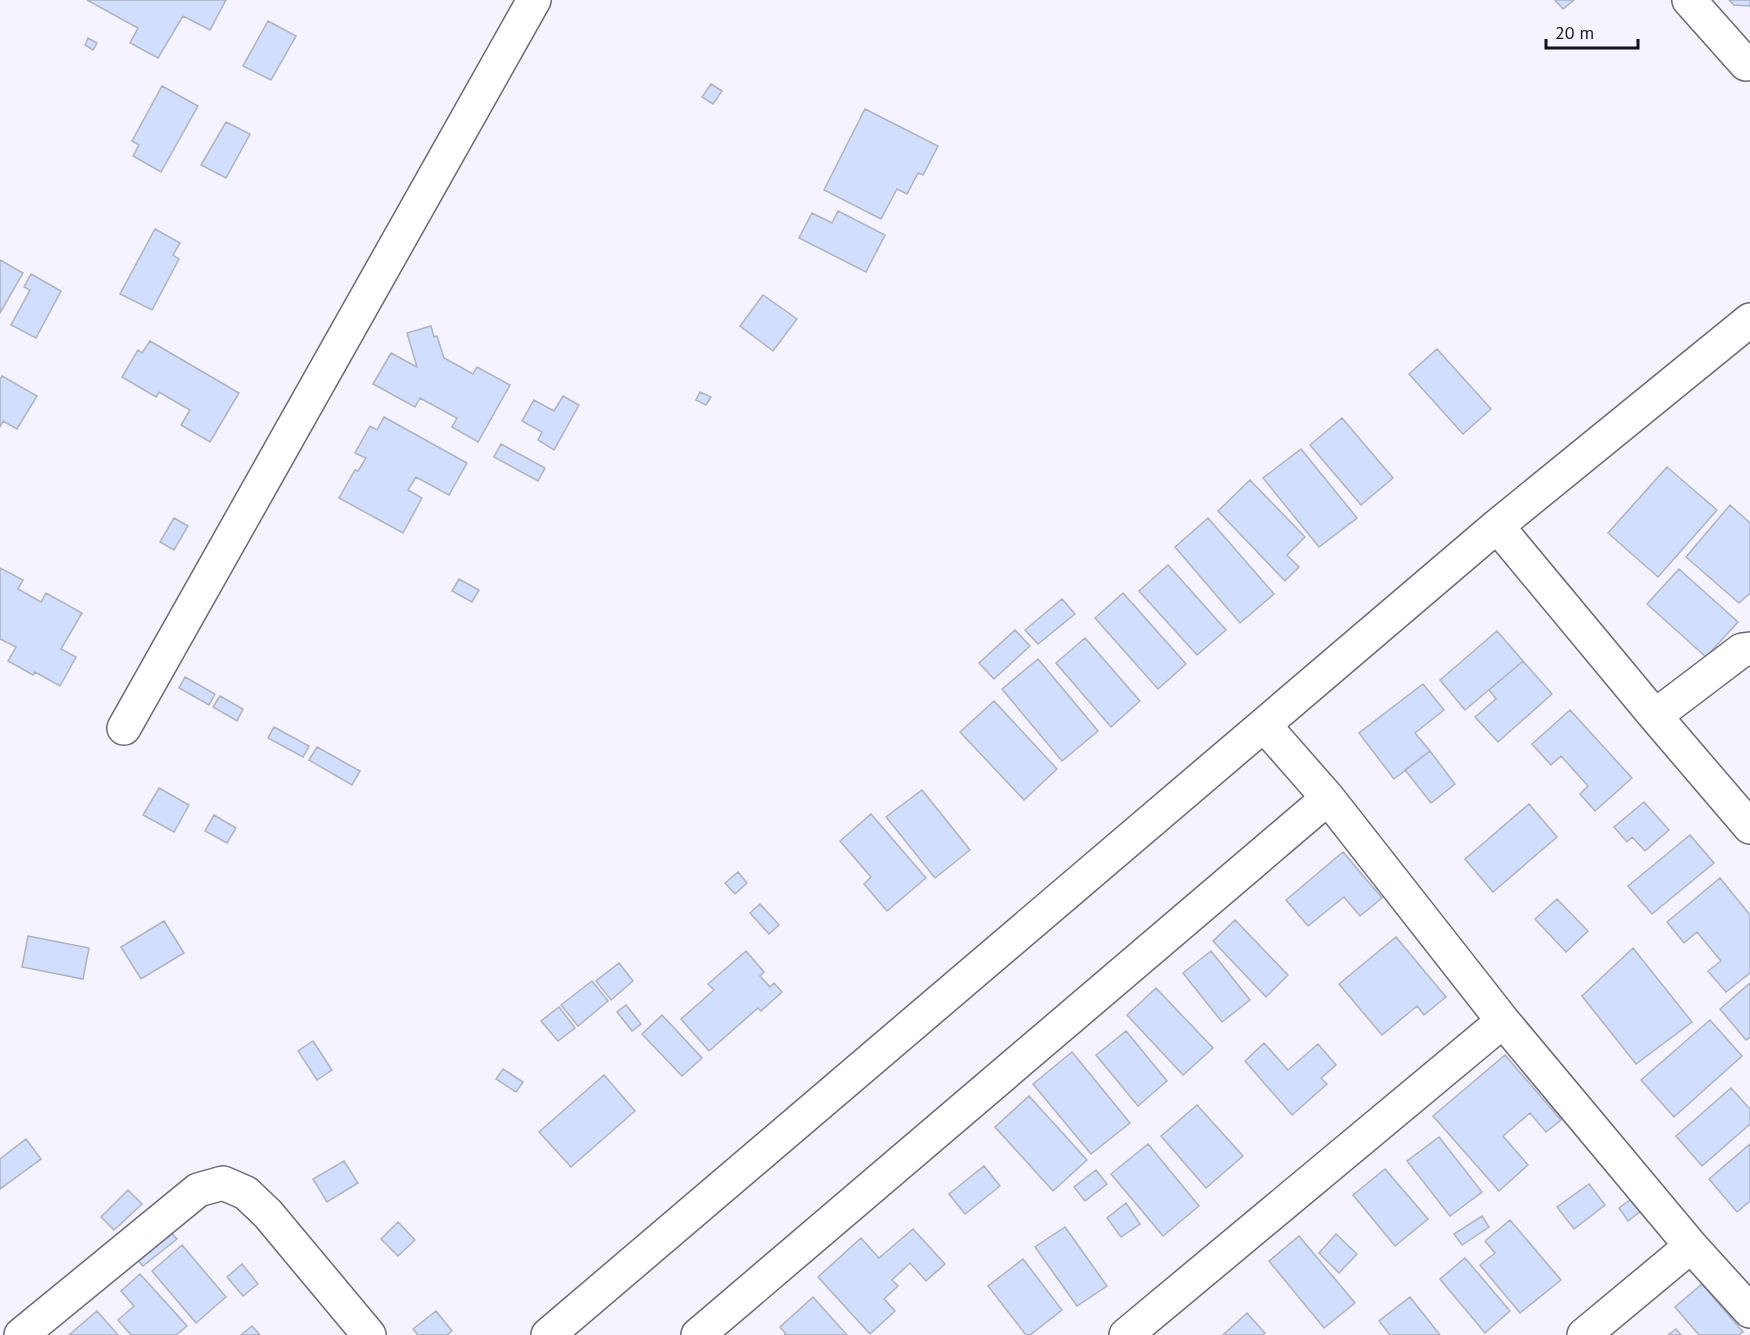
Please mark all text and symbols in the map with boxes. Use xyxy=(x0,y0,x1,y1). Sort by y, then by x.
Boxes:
scale bar xyxy=(1546,12,1638,50)
text: 20 m xyxy=(1555,21,1594,44)

